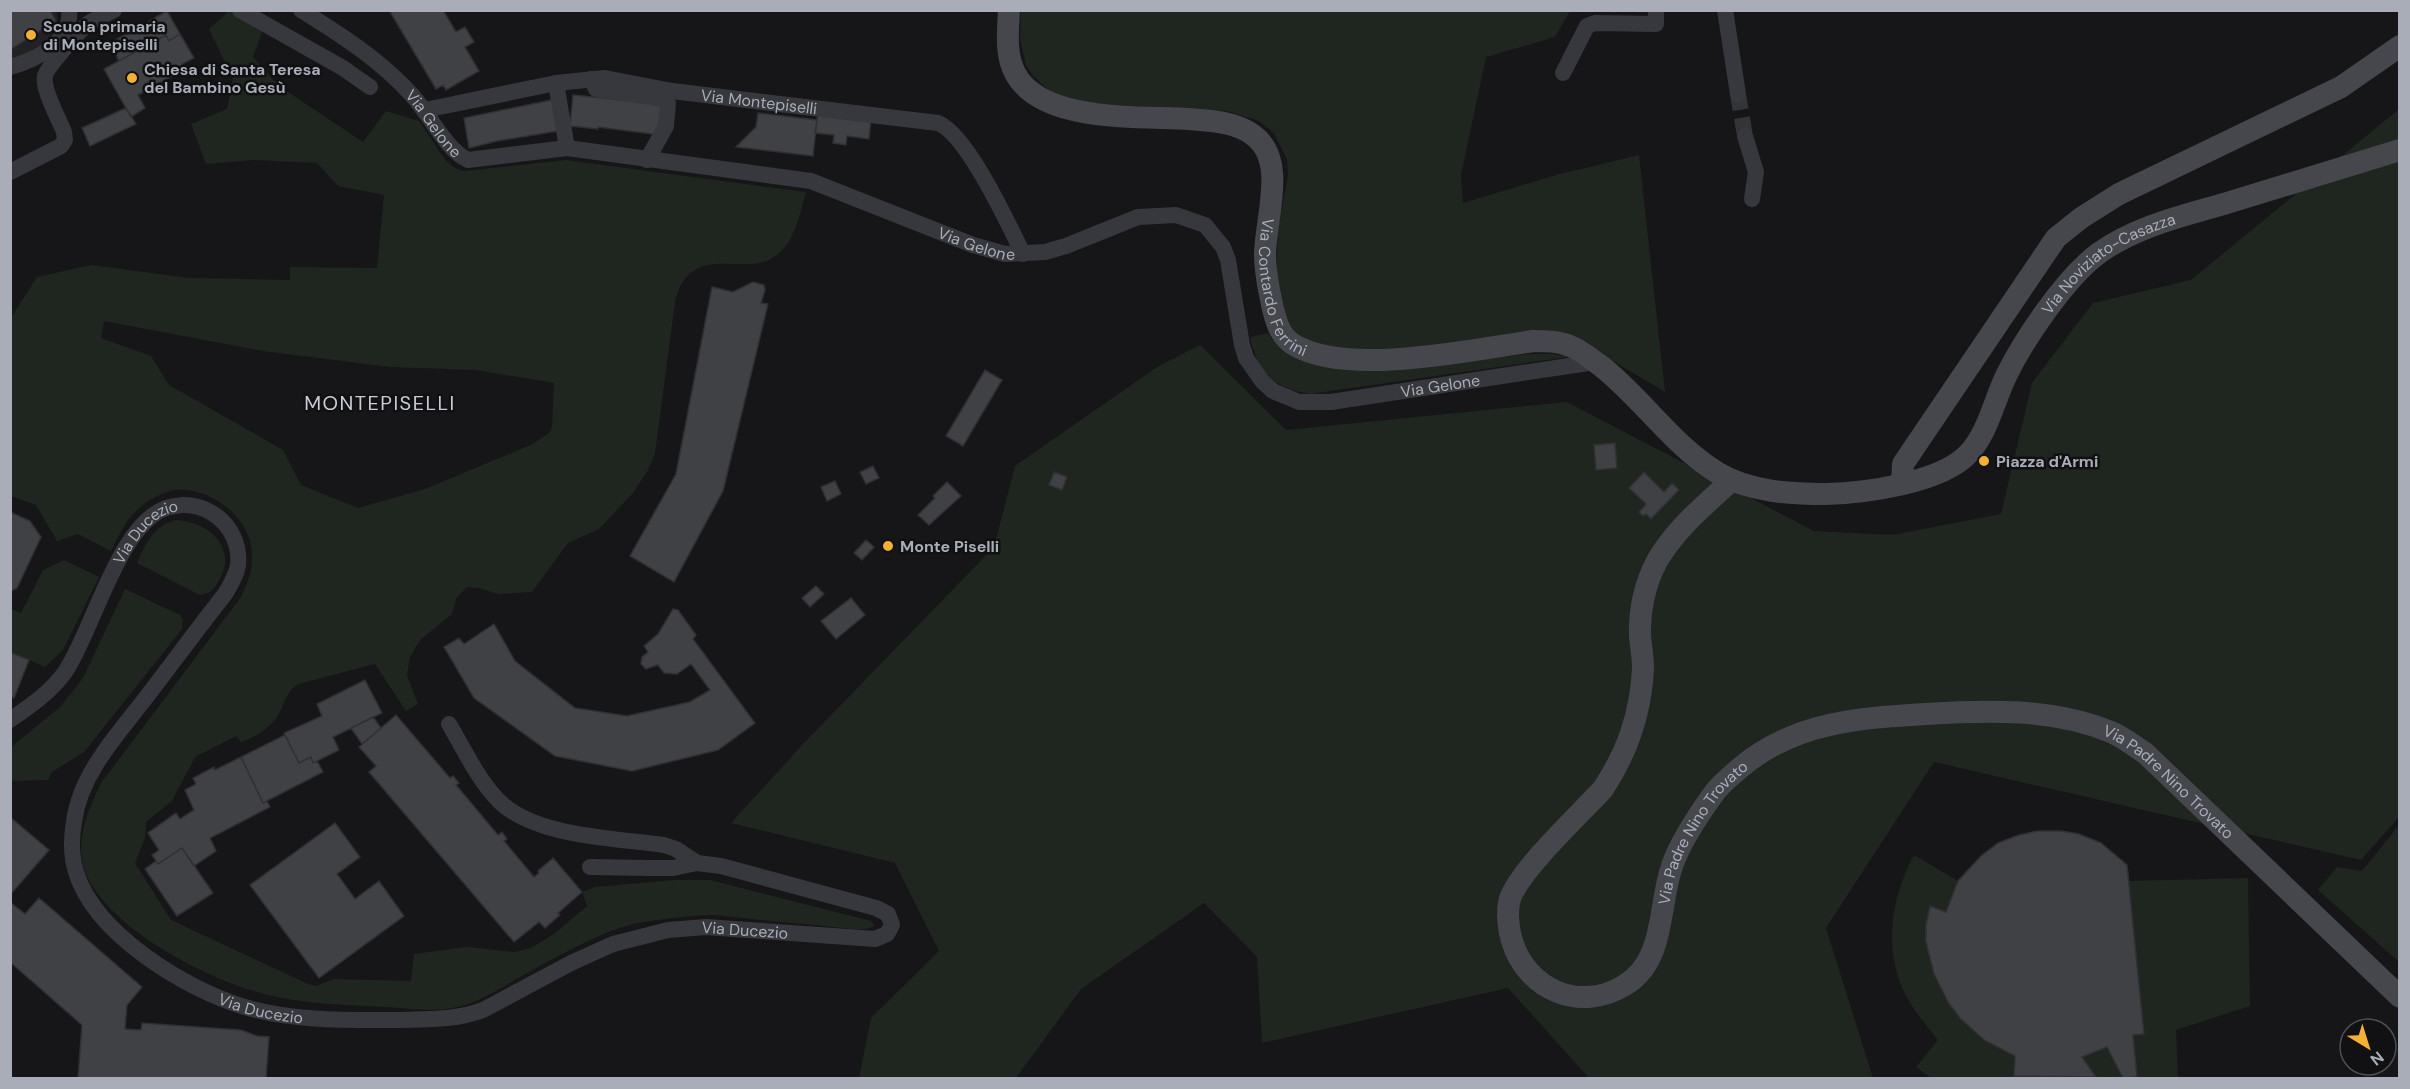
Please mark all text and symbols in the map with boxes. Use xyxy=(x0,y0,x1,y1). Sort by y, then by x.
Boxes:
place label: Scuola primaria di Montepiselli xyxy=(43,16,166,55)
marker: Scuola primaria di Montepiselli xyxy=(24,28,38,42)
place label: Chiesa di Santa Teresa del Bambino Gesù xyxy=(144,59,321,98)
marker: Chiesa di Santa Teresa del Bambino Gesù xyxy=(125,71,139,85)
street label: Via Montepiselli xyxy=(700,84,818,119)
street label: Via Gelone xyxy=(401,85,466,162)
street label: Via Noviziato-Casazza xyxy=(2036,208,2178,319)
street label: Via Contardo Ferrini xyxy=(1254,217,1310,361)
street label: Via Gelone xyxy=(935,222,1015,264)
street label: Via Gelone xyxy=(1399,369,1481,402)
district label: MONTEPISELLI xyxy=(304,390,456,416)
place label: Piazza d'Armi xyxy=(1996,451,2098,472)
marker: Piazza d'Armi xyxy=(1977,454,1991,468)
street label: Via Ducezio xyxy=(108,495,180,568)
place label: Monte Piselli xyxy=(900,536,999,557)
marker: Monte Piselli xyxy=(881,539,895,553)
street label: Via Padre Nino Trovato xyxy=(2100,720,2239,843)
street label: Via Padre Nino Trovato xyxy=(1653,756,1752,906)
street label: Via Ducezio xyxy=(701,916,789,943)
street label: Via Ducezio xyxy=(215,988,304,1028)
north arrow xyxy=(2338,1017,2398,1077)
text: N xyxy=(2366,1047,2388,1070)

